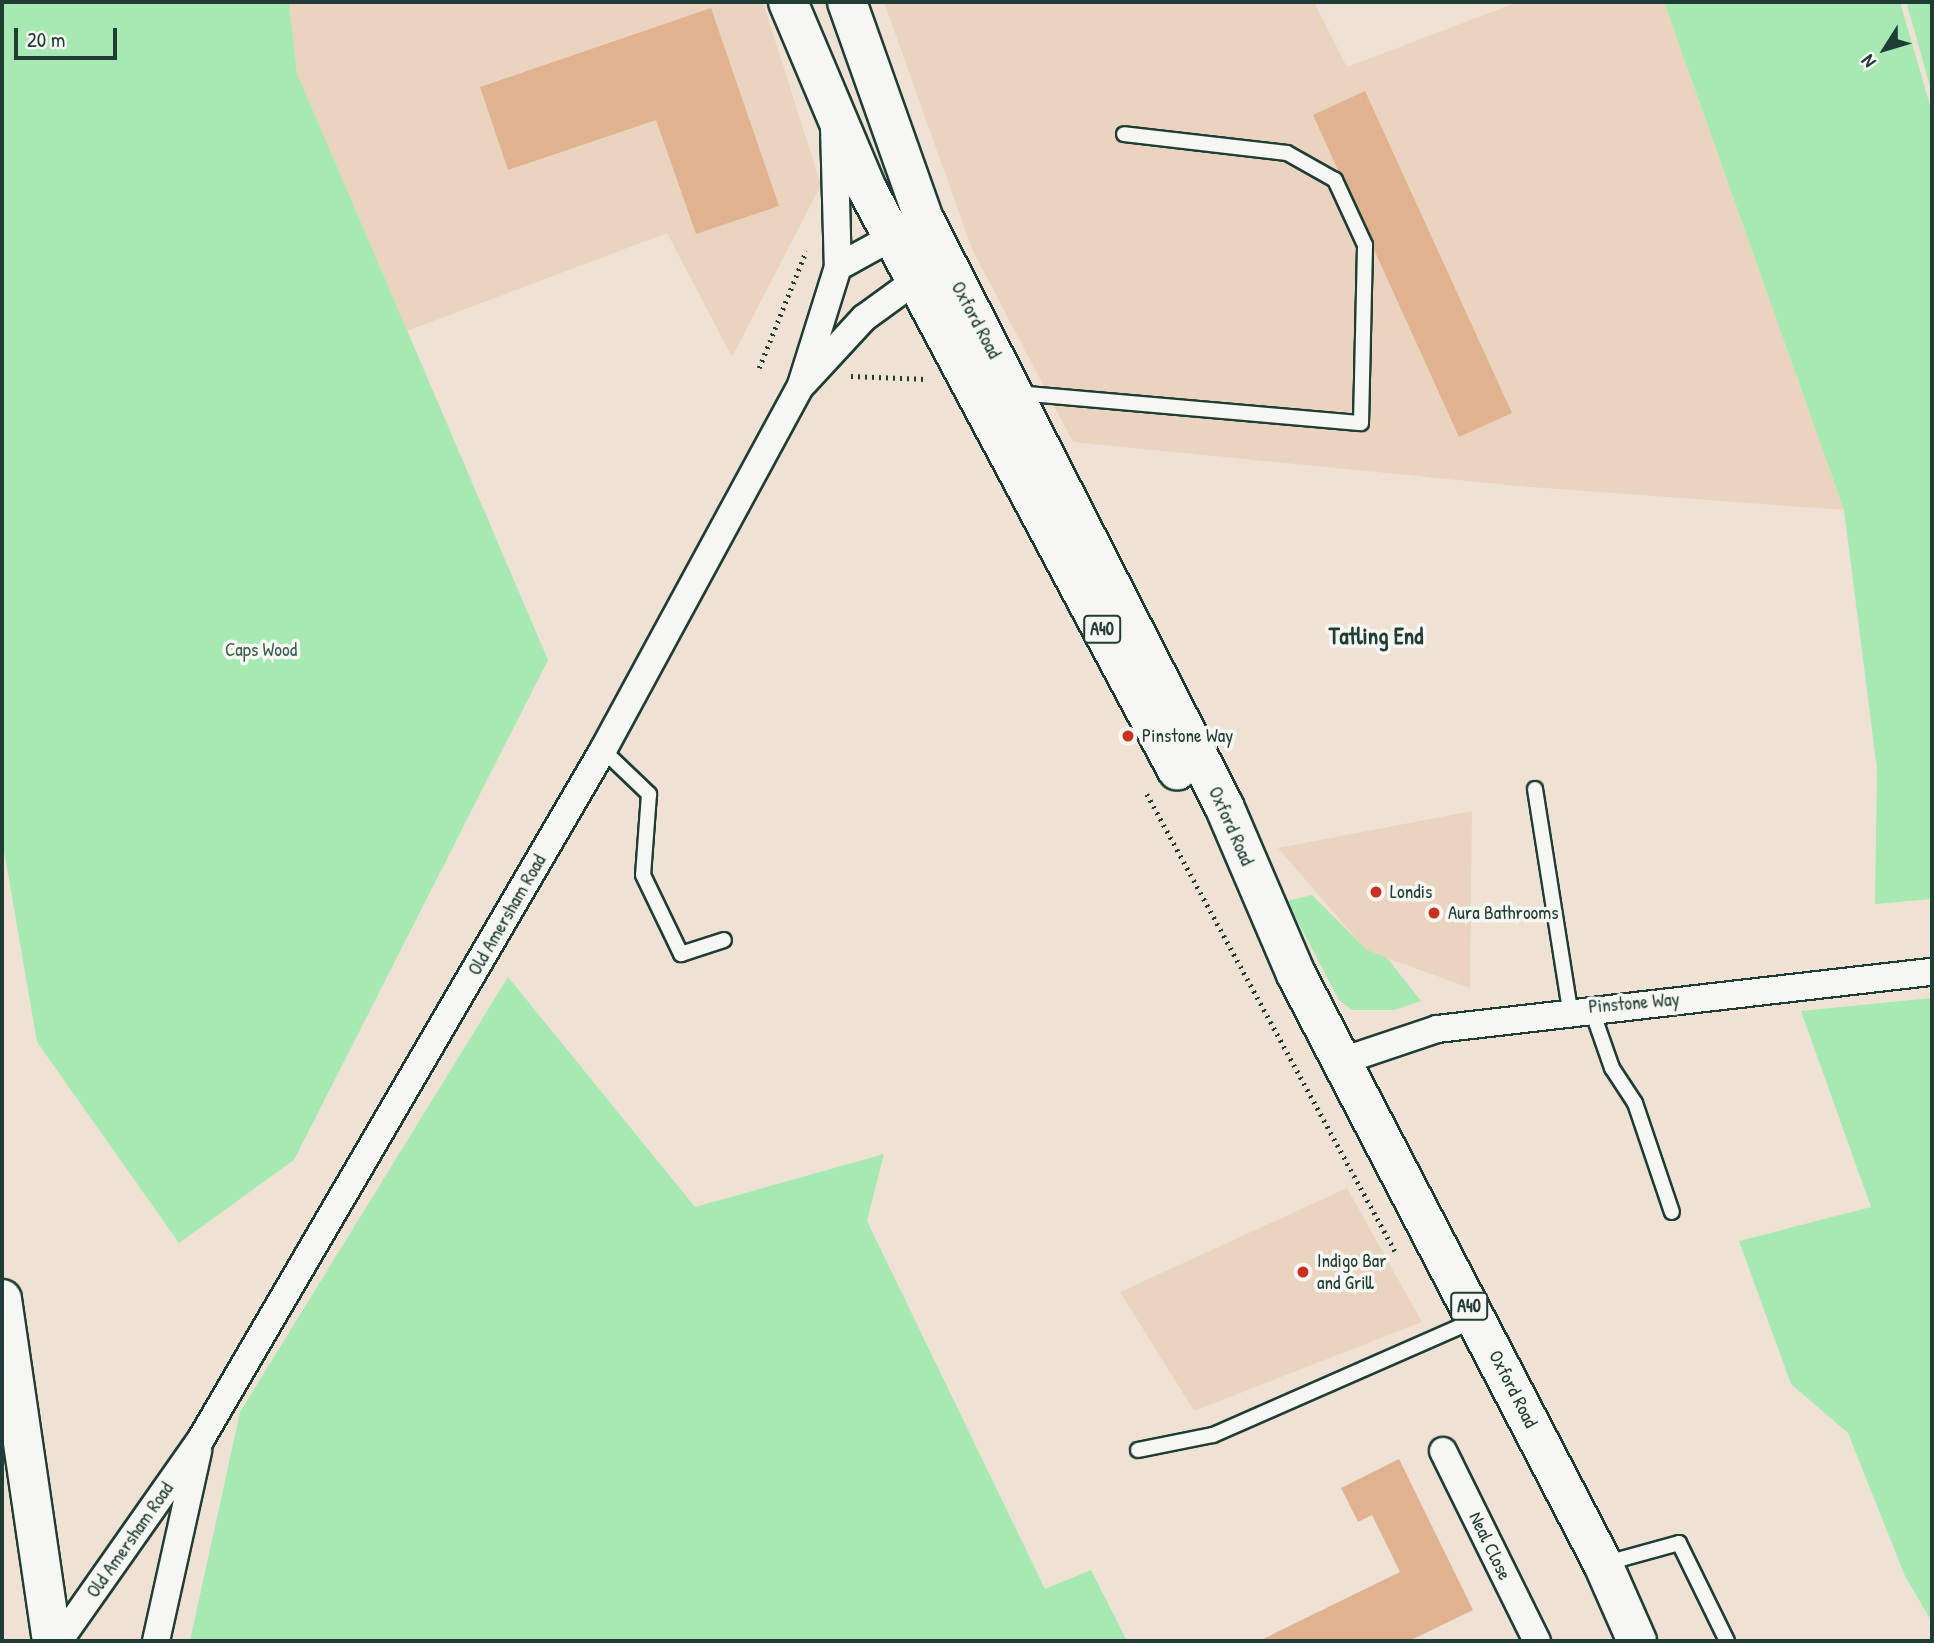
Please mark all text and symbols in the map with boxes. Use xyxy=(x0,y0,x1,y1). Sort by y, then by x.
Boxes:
scale bar xyxy=(18,14,121,58)
north arrow xyxy=(1850,14,1920,84)
text: 20 m xyxy=(27,25,65,54)
text: N xyxy=(1855,50,1882,74)
street label: Oxford Road xyxy=(946,278,1006,362)
road number: A40 xyxy=(1083,614,1121,644)
district label: Tatling End xyxy=(1329,622,1423,650)
park label: Caps Wood xyxy=(225,639,297,661)
place label: Pinstone Way xyxy=(1142,725,1233,747)
marker: Pinstone Way xyxy=(1120,728,1136,744)
street label: Oxford Road xyxy=(1204,783,1258,869)
street label: Old Amersham Road xyxy=(463,851,551,979)
place label: Londis xyxy=(1390,881,1432,903)
marker: Londis xyxy=(1368,884,1384,900)
place label: Aura Bathrooms xyxy=(1448,902,1558,924)
marker: Aura Bathrooms xyxy=(1426,905,1442,921)
street label: Pinstone Way xyxy=(1588,988,1680,1018)
place label: Indigo Bar and Grill xyxy=(1317,1250,1387,1294)
marker: Indigo Bar and Grill xyxy=(1295,1264,1311,1280)
road number: A40 xyxy=(1450,1292,1488,1321)
street label: Oxford Road xyxy=(1484,1346,1542,1432)
street label: Old Amersham Road xyxy=(82,1478,178,1602)
street label: Neal Close xyxy=(1464,1508,1516,1584)

